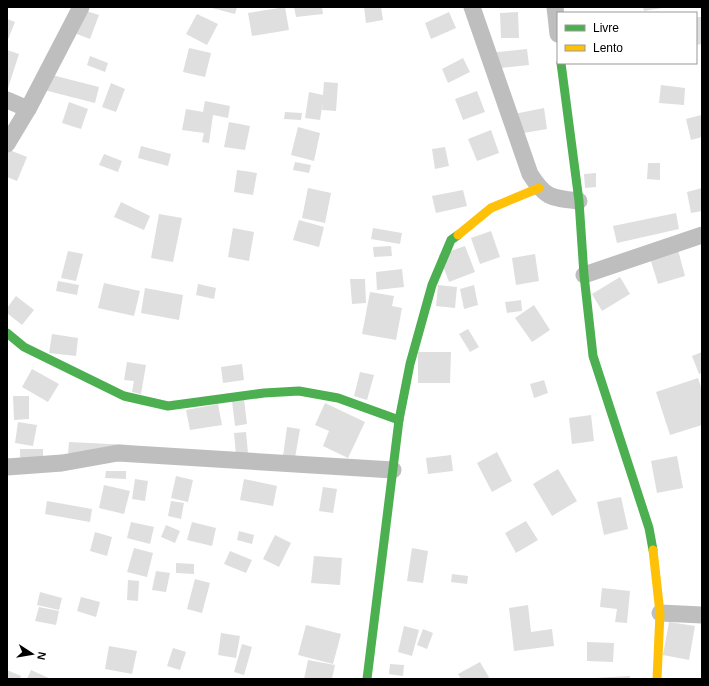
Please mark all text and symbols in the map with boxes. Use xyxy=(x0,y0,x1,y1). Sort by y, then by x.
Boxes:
legend xyxy=(557,12,697,64)
text: Livre xyxy=(593,21,619,35)
text: Lento xyxy=(593,41,623,55)
north arrow xyxy=(12,634,52,674)
text: N xyxy=(35,651,48,661)

